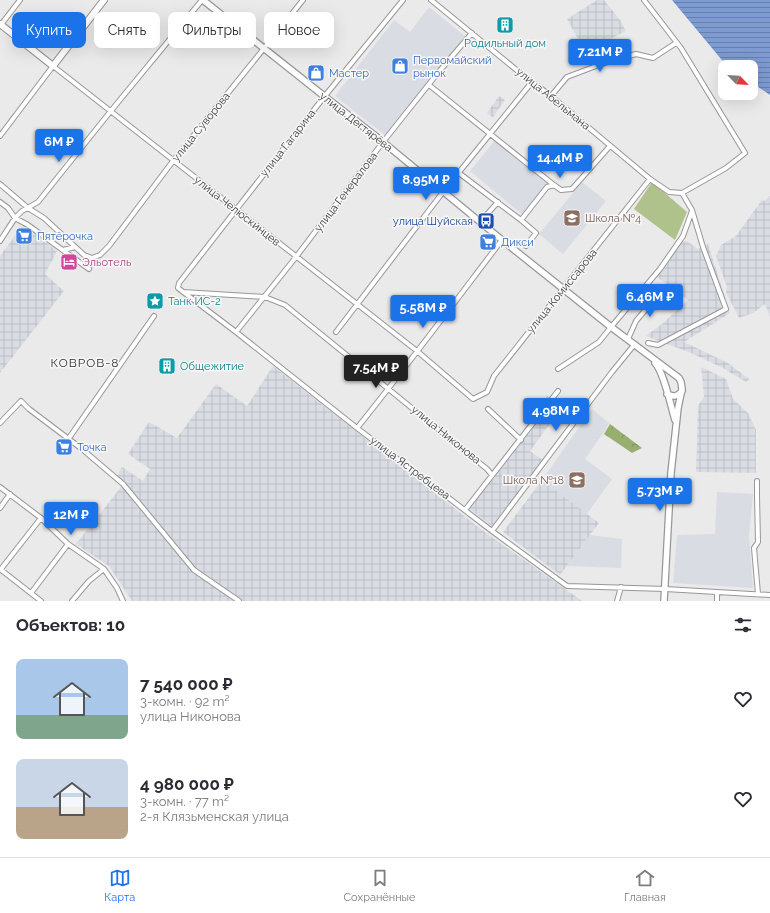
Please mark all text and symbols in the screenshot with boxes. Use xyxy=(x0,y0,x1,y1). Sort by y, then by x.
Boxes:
chip: Купить xyxy=(12,12,86,48)
chip: Снять xyxy=(94,12,160,48)
chip: Фильтры xyxy=(168,12,256,48)
chip: Новое xyxy=(264,12,334,48)
building icon: Родильный дом xyxy=(495,15,515,35)
place label: Родильный дом xyxy=(464,37,546,50)
pin: 7.21M ₽ xyxy=(563,39,637,73)
text: 7.21M ₽ xyxy=(577,44,623,59)
place label: Первомайский рынок xyxy=(413,54,492,80)
shop icon: Первомайский рынок xyxy=(390,56,410,76)
north arrow xyxy=(718,60,758,100)
map controls xyxy=(718,60,758,100)
shop icon: Мастер xyxy=(306,63,326,83)
street label: улица Абельмана xyxy=(513,65,593,133)
place label: Мастер xyxy=(329,67,369,80)
street label: улица Дегтярёва xyxy=(317,89,395,155)
street label: улица Суворова xyxy=(169,90,233,164)
street label: улица Гагарина xyxy=(258,107,318,179)
pin: 6M ₽ xyxy=(35,129,83,163)
text: 6M ₽ xyxy=(44,134,74,149)
pin: 14.4M ₽ xyxy=(523,145,597,179)
street label: улица Генералова xyxy=(312,150,380,234)
text: 14.4M ₽ xyxy=(537,150,583,165)
pin: 8.95M ₽ xyxy=(389,167,463,201)
text: 8.95M ₽ xyxy=(402,172,450,187)
street label: улица Челюскинцев xyxy=(191,173,283,249)
school or university icon: Школа №4 xyxy=(562,208,582,228)
bus stop icon: улица Шуйская xyxy=(476,211,496,231)
place label: Школа №4 xyxy=(585,212,641,225)
place label: улица Шуйская xyxy=(393,215,473,228)
supermarket icon: Пятёрочка xyxy=(14,226,34,246)
place label: Пятёрочка xyxy=(37,230,93,243)
supermarket icon: Дикси xyxy=(478,232,498,252)
place label: Дикси xyxy=(501,236,534,249)
street label: улица Комиссарова xyxy=(524,246,600,336)
hotel icon: Эльотель xyxy=(59,252,79,272)
place label: Эльотель xyxy=(82,256,132,269)
pin: 6.46M ₽ xyxy=(613,284,687,318)
text: 6.46M ₽ xyxy=(626,289,674,304)
place icon: Танк ИС-2 xyxy=(145,291,165,311)
place label: Танк ИС-2 xyxy=(168,295,221,308)
pin: 5.58M ₽ xyxy=(386,295,460,329)
text: 5.58M ₽ xyxy=(399,300,447,315)
pin: 7.54M ₽ xyxy=(339,355,413,389)
district label: КОВРОВ-8 xyxy=(51,356,119,370)
building icon: Общежитие xyxy=(157,356,177,376)
place label: Общежитие xyxy=(180,360,244,373)
text: 7.54M ₽ xyxy=(353,360,399,375)
pin: 4.98M ₽ xyxy=(519,398,593,432)
street label: улица Никонова xyxy=(409,403,483,467)
text: 4.98M ₽ xyxy=(532,403,580,418)
street label: улица Ястребцева xyxy=(367,434,453,502)
supermarket icon: Точка xyxy=(54,437,74,457)
place label: Точка xyxy=(77,441,106,454)
school or university icon: Школа №18 xyxy=(567,470,587,490)
place label: Школа №18 xyxy=(503,474,564,487)
pin: 5.73M ₽ xyxy=(623,478,697,512)
text: 5.73M ₽ xyxy=(637,483,683,498)
pin: 12M ₽ xyxy=(43,502,99,536)
text: 12M ₽ xyxy=(53,507,89,522)
icon: filters xyxy=(732,614,754,636)
text: Объектов: 10 xyxy=(16,615,125,635)
text: 7 540 000 ₽ xyxy=(140,674,233,694)
icon: home xyxy=(48,675,96,723)
icon: heart xyxy=(732,688,754,710)
text: 3-комн. · 92 m² xyxy=(140,694,230,709)
text: улица Никонова xyxy=(140,709,241,724)
text: 4 980 000 ₽ xyxy=(140,774,234,794)
icon: home xyxy=(48,775,96,823)
icon: heart xyxy=(732,788,754,810)
text: 3-комн. · 77 m² xyxy=(140,794,229,809)
text: 2-я Клязьменская улица xyxy=(140,809,289,824)
tab: Карта xyxy=(104,867,135,904)
tab: Сохранённые xyxy=(344,867,416,904)
tab: Главная xyxy=(624,867,666,904)

